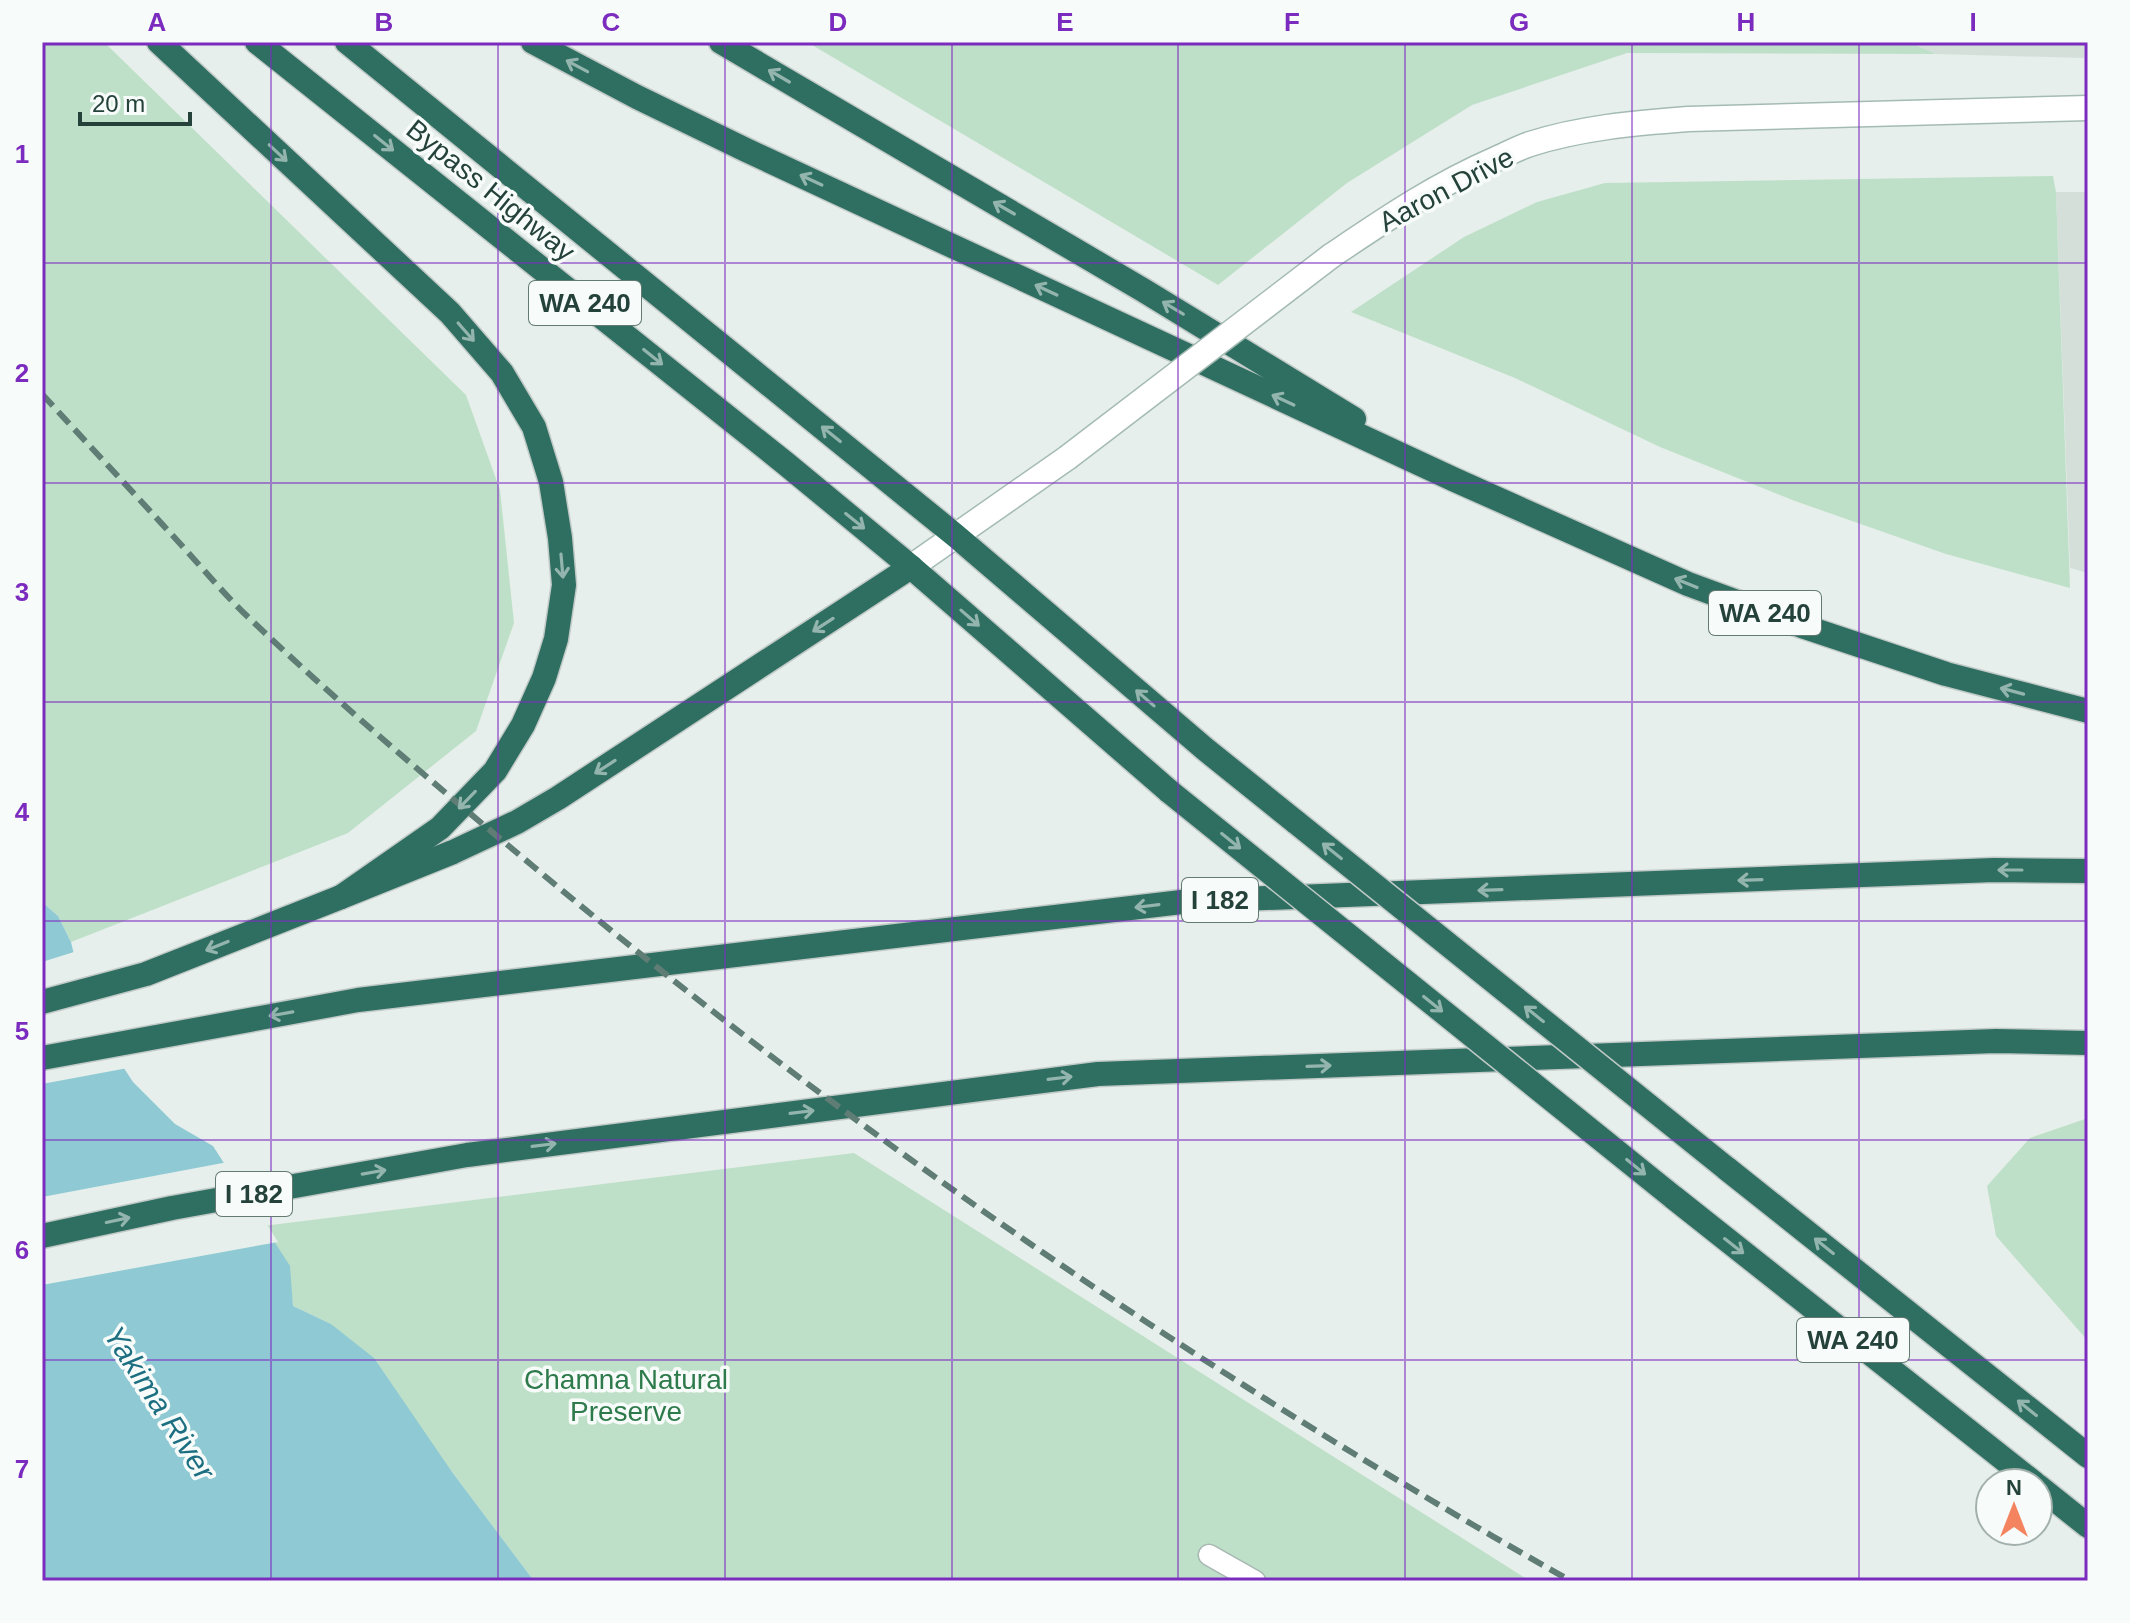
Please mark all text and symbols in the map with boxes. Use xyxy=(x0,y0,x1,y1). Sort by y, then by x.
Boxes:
text: A xyxy=(148,7,167,37)
text: B xyxy=(375,7,393,37)
text: C xyxy=(602,7,621,37)
text: D xyxy=(829,7,847,37)
text: E xyxy=(1056,7,1074,37)
text: F xyxy=(1284,7,1300,37)
text: G xyxy=(1509,7,1529,37)
text: H xyxy=(1737,7,1755,37)
text: I xyxy=(1969,7,1977,37)
one-way arrow xyxy=(566,57,590,73)
one-way arrow xyxy=(768,68,792,83)
scale bar xyxy=(80,76,190,126)
text: 20 m xyxy=(92,90,145,117)
street label: Bypass Highway xyxy=(401,113,581,268)
one-way arrow xyxy=(373,134,394,152)
text: 1 xyxy=(15,139,29,169)
street label: Aaron Drive xyxy=(1374,141,1519,238)
one-way arrow xyxy=(268,143,288,162)
one-way arrow xyxy=(799,172,823,187)
one-way arrow xyxy=(993,200,1016,216)
road number: WA 240 xyxy=(529,281,641,325)
one-way arrow xyxy=(1035,282,1059,297)
one-way arrow xyxy=(1163,300,1185,317)
one-way arrow xyxy=(457,321,475,341)
one-way arrow xyxy=(642,349,663,366)
text: 2 xyxy=(15,358,29,388)
one-way arrow xyxy=(1271,392,1295,407)
one-way arrow xyxy=(821,425,842,443)
one-way arrow xyxy=(844,512,865,529)
one-way arrow xyxy=(555,552,570,579)
one-way arrow xyxy=(1674,575,1699,589)
text: 3 xyxy=(15,577,29,607)
road number: WA 240 xyxy=(1709,591,1821,635)
one-way arrow xyxy=(959,609,980,627)
one-way arrow xyxy=(812,616,834,633)
one-way arrow xyxy=(2000,683,2026,698)
one-way arrow xyxy=(1136,689,1156,707)
one-way arrow xyxy=(594,760,617,776)
one-way arrow xyxy=(458,790,477,810)
text: 4 xyxy=(15,797,30,827)
one-way arrow xyxy=(1220,832,1241,850)
one-way arrow xyxy=(1322,842,1342,860)
one-way arrow xyxy=(1997,862,2024,878)
one-way arrow xyxy=(1737,872,1764,887)
road number: I 182 xyxy=(1182,878,1258,922)
one-way arrow xyxy=(1477,882,1504,897)
one-way arrow xyxy=(1134,899,1161,914)
one-way arrow xyxy=(205,940,230,955)
one-way arrow xyxy=(1422,995,1443,1013)
one-way arrow xyxy=(1524,1005,1545,1022)
one-way arrow xyxy=(269,1007,294,1022)
text: 5 xyxy=(15,1016,29,1046)
one-way arrow xyxy=(1305,1058,1332,1073)
one-way arrow xyxy=(1046,1071,1073,1086)
one-way arrow xyxy=(788,1104,815,1119)
one-way arrow xyxy=(531,1137,556,1152)
one-way arrow xyxy=(1625,1158,1646,1176)
one-way arrow xyxy=(361,1163,386,1178)
road number: I 182 xyxy=(216,1172,292,1216)
one-way arrow xyxy=(105,1212,131,1227)
text: 6 xyxy=(15,1235,29,1265)
one-way arrow xyxy=(1723,1237,1744,1254)
one-way arrow xyxy=(1814,1237,1835,1254)
road number: WA 240 xyxy=(1797,1318,1909,1362)
water label: Yakima River xyxy=(98,1320,222,1486)
park label: Chamna Natural Preserve xyxy=(524,1364,728,1427)
one-way arrow xyxy=(2017,1399,2038,1416)
text: 7 xyxy=(15,1454,29,1484)
north arrow xyxy=(1974,1467,2054,1547)
text: N xyxy=(2006,1475,2022,1500)

